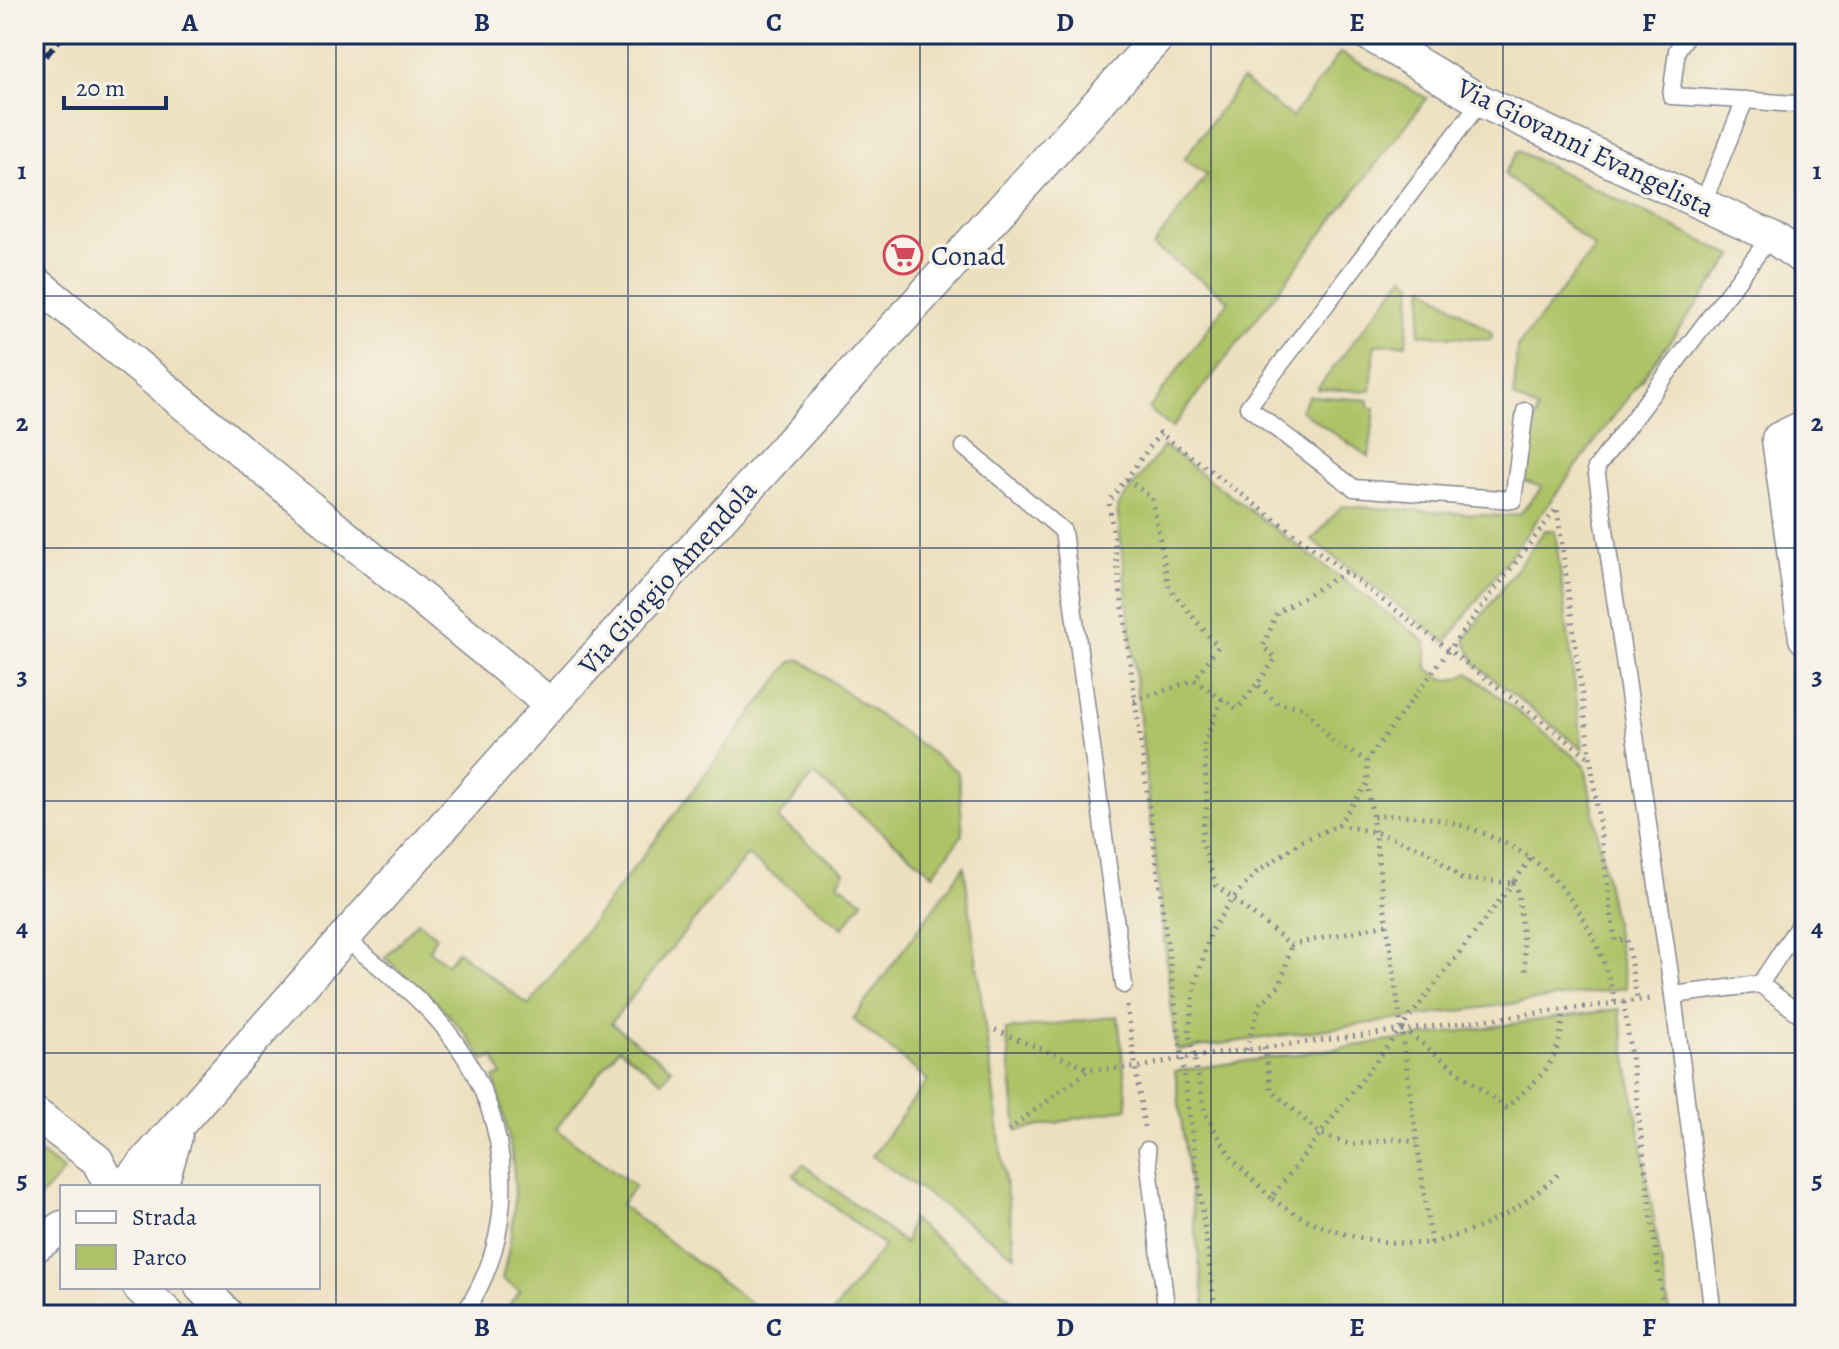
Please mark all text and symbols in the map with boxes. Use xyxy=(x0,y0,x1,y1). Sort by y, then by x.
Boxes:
text: A xyxy=(181,5,199,40)
text: B xyxy=(474,5,490,40)
text: C xyxy=(766,5,782,40)
text: D xyxy=(1056,5,1074,40)
text: E xyxy=(1349,5,1365,40)
text: F xyxy=(1642,5,1656,40)
scale bar xyxy=(64,60,166,110)
street label: Via Giovanni Evangelista xyxy=(1450,69,1721,227)
text: 20 m xyxy=(76,72,125,104)
text: 1 xyxy=(17,153,27,188)
text: 1 xyxy=(1812,153,1822,188)
supermarket icon: Conad xyxy=(882,234,924,276)
place label: Conad xyxy=(931,237,1006,275)
text: 2 xyxy=(16,405,29,440)
text: 2 xyxy=(1811,405,1824,440)
street label: Via Giorgio Amendola xyxy=(569,472,766,684)
text: 3 xyxy=(16,658,28,693)
text: 3 xyxy=(1811,658,1823,693)
text: 4 xyxy=(16,910,28,945)
text: 4 xyxy=(1811,910,1823,945)
text: 5 xyxy=(16,1162,28,1197)
text: 5 xyxy=(1811,1162,1823,1197)
legend xyxy=(60,1185,320,1289)
text: Strada xyxy=(132,1201,198,1233)
text: Parco xyxy=(132,1241,187,1273)
text: A xyxy=(181,1310,199,1345)
text: B xyxy=(474,1310,490,1345)
text: C xyxy=(766,1310,782,1345)
text: D xyxy=(1056,1310,1074,1345)
text: E xyxy=(1349,1310,1365,1345)
text: F xyxy=(1642,1310,1656,1345)

